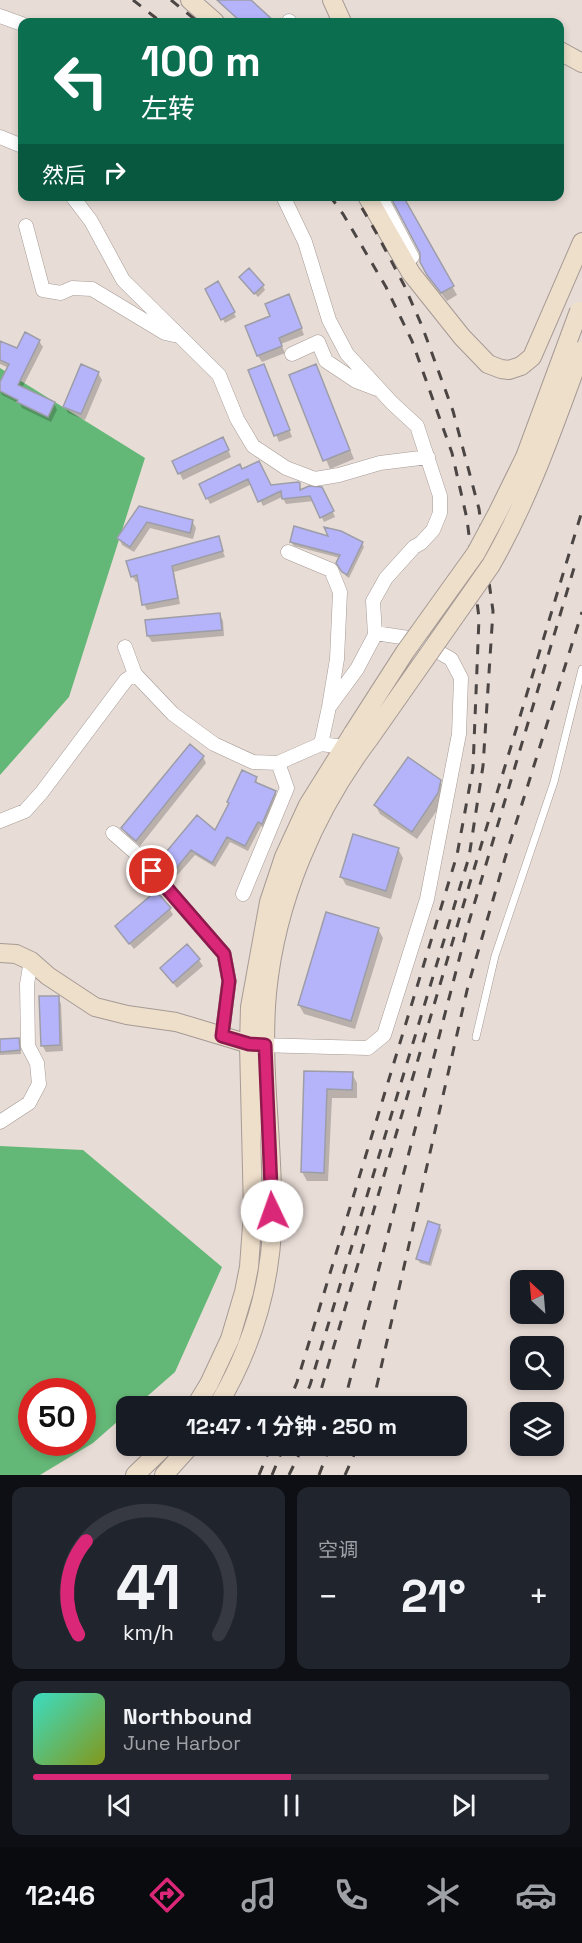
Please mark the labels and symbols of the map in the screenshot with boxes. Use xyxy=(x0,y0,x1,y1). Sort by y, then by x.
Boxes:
pin xyxy=(126,845,177,896)
position arrow xyxy=(240,1179,304,1243)
north arrow xyxy=(510,1270,564,1324)
speed limit sign: 50 xyxy=(18,1378,96,1456)

